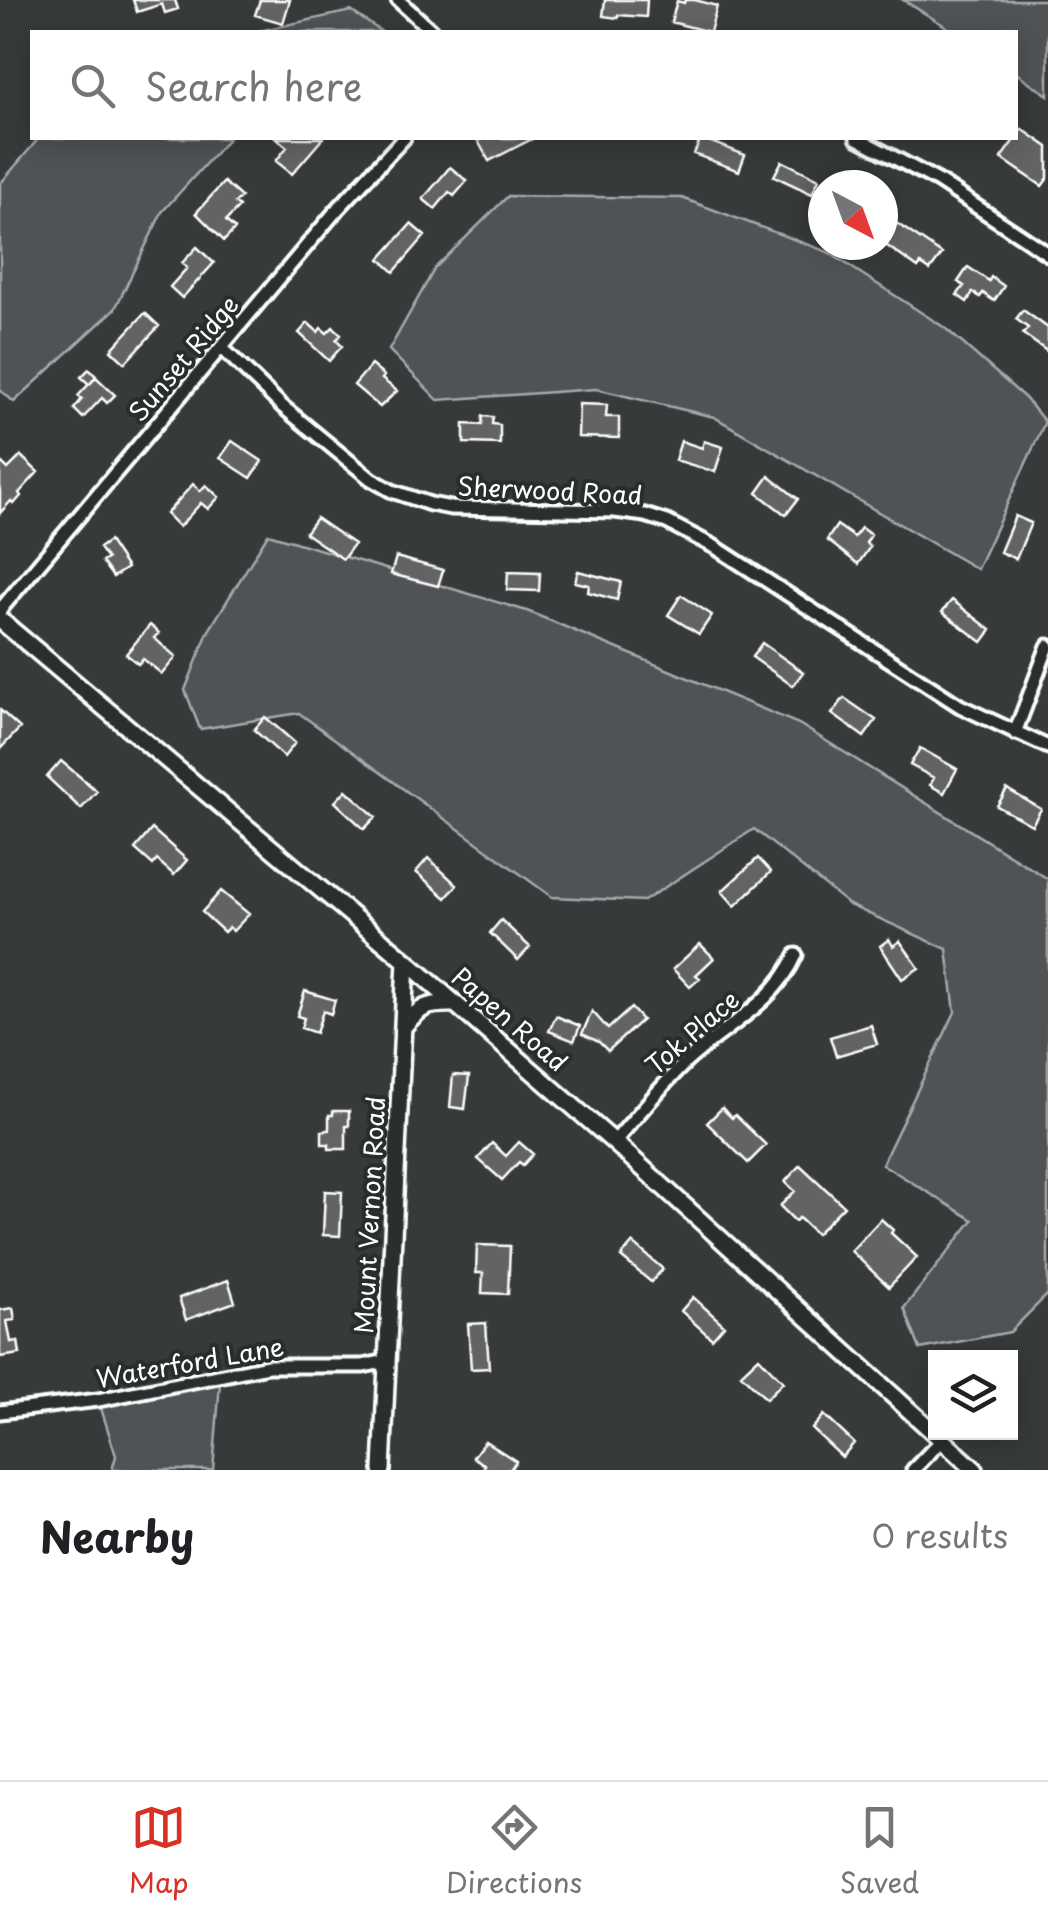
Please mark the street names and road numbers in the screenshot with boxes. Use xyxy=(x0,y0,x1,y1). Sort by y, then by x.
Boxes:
street label: Sunset Ridge xyxy=(119,287,247,429)
street label: Sherwood Road xyxy=(457,466,643,514)
street label: Papen Road xyxy=(444,958,576,1080)
street label: Tok Place xyxy=(637,981,747,1083)
street label: Mount Vernon Road xyxy=(344,1095,394,1335)
street label: Waterford Lane xyxy=(93,1327,287,1397)

